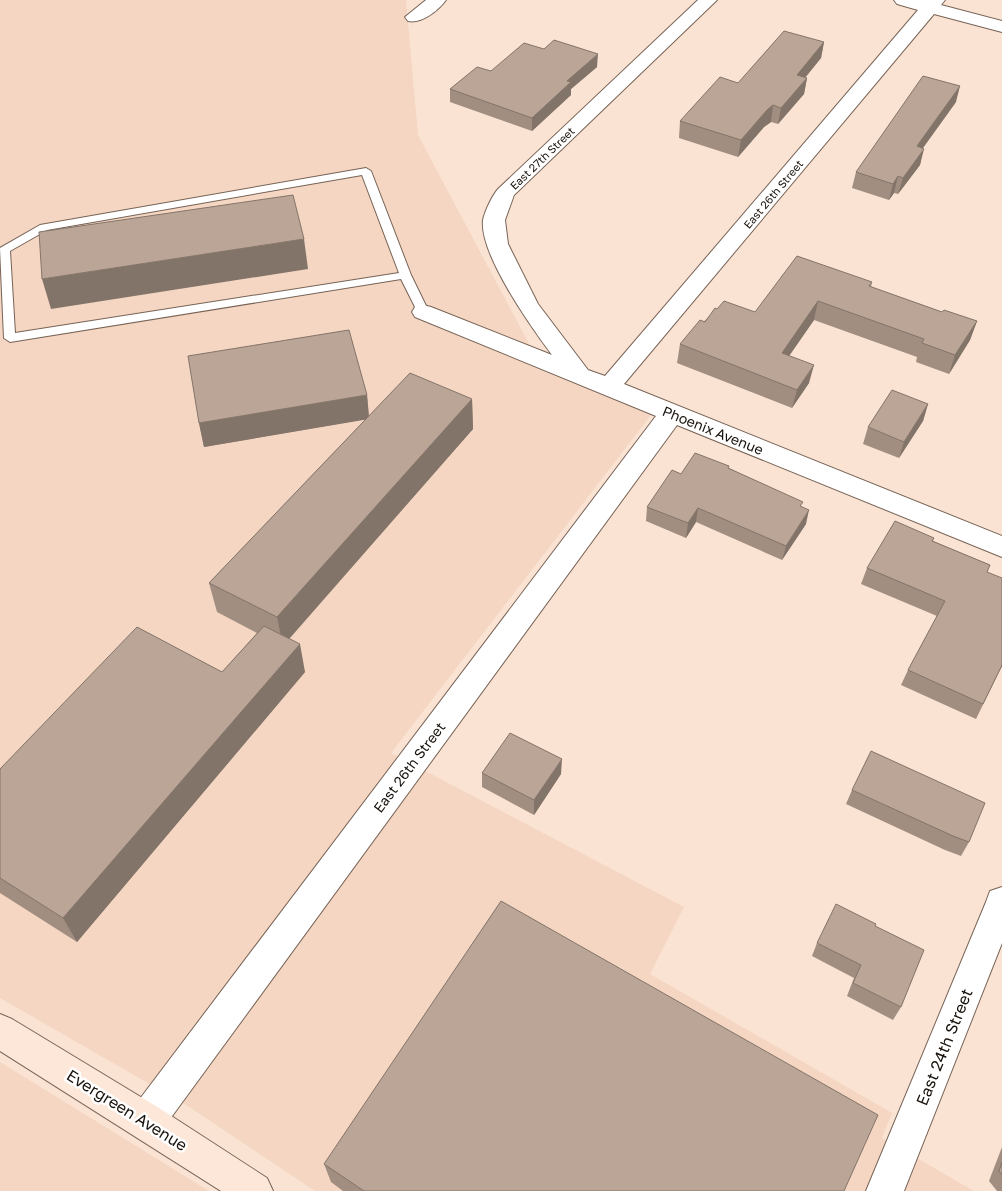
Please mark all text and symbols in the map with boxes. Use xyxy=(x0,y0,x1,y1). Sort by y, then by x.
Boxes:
street label: East 27th Street xyxy=(507,124,577,192)
street label: East 26th Street xyxy=(741,157,805,231)
street label: Phoenix Avenue xyxy=(660,402,766,458)
street label: East 26th Street xyxy=(370,719,448,815)
street label: East 24th Street xyxy=(911,986,977,1108)
street label: Evergreen Avenue xyxy=(63,1065,191,1155)

